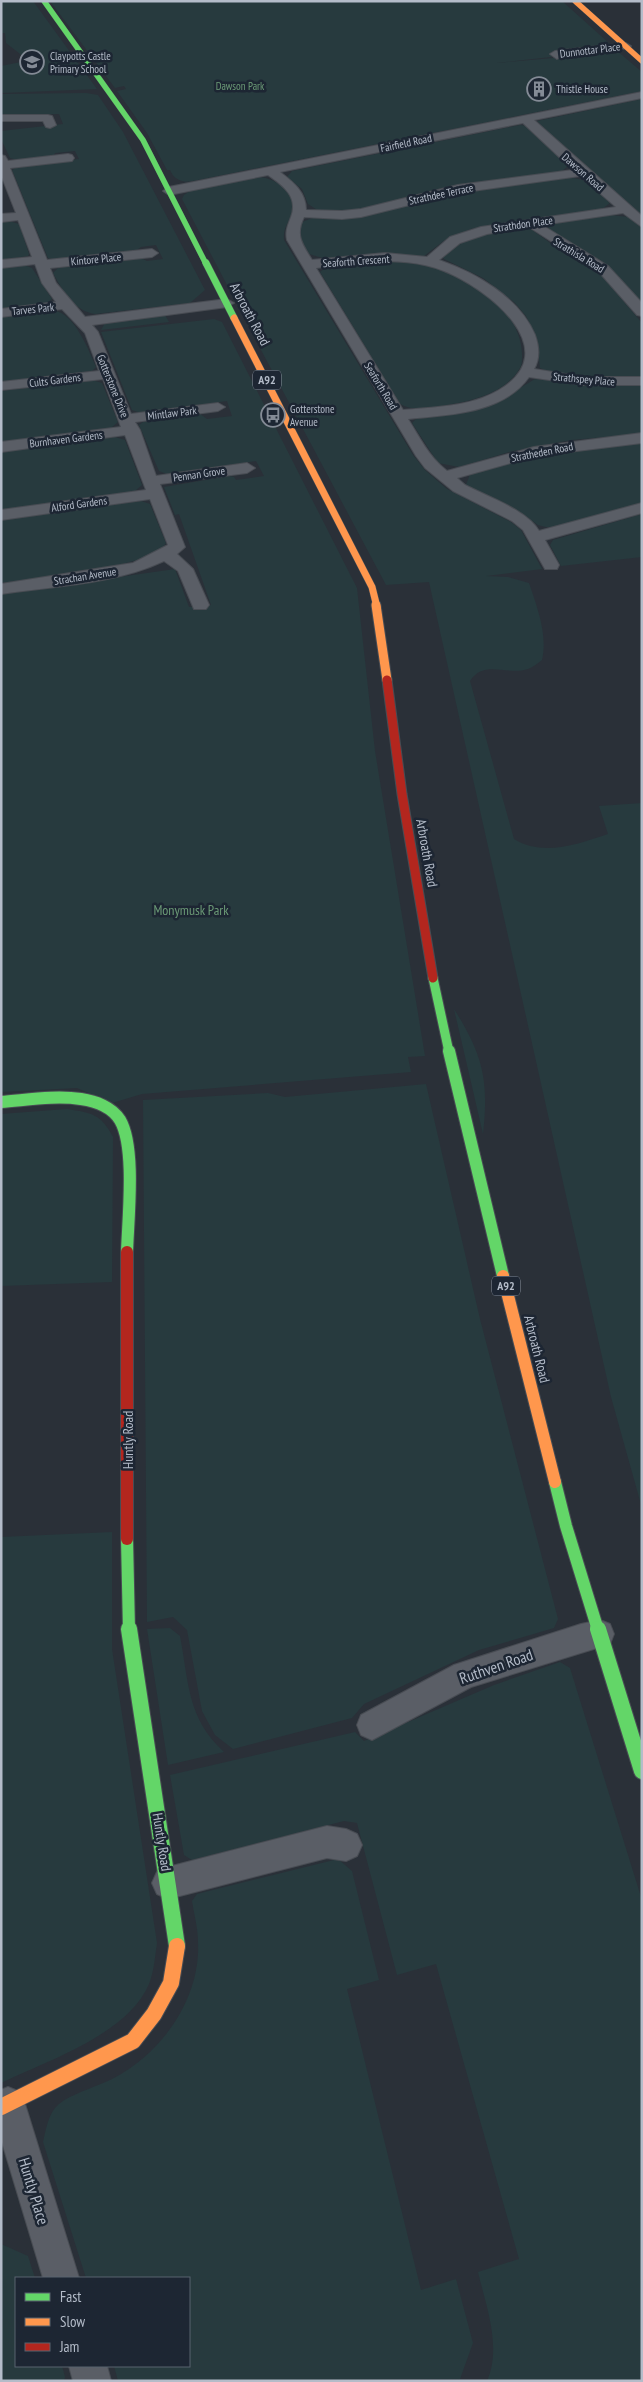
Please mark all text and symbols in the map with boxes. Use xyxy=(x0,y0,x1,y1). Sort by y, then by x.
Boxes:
street label: Dunnottar Place xyxy=(559,39,622,61)
school or university icon: Claypotts Castle Primary School xyxy=(19,49,45,75)
place label: Claypotts Castle Primary School xyxy=(50,49,111,76)
building icon: Thistle House xyxy=(526,76,552,102)
park label: Dawson Park xyxy=(216,79,265,93)
place label: Thistle House xyxy=(556,82,608,96)
street label: Fairfield Road xyxy=(379,131,433,155)
street label: Dawson Road xyxy=(559,150,607,194)
street label: Strathdee Terrace xyxy=(407,180,475,208)
street label: Strathdon Place xyxy=(492,213,554,235)
street label: Strathisla Road xyxy=(551,234,607,276)
street label: Kintore Place xyxy=(70,249,122,269)
street label: Seaforth Crescent xyxy=(322,252,390,270)
street label: Arbroath Road xyxy=(226,279,274,349)
street label: Tarves Park xyxy=(11,300,56,318)
street label: Gotterstone Drive xyxy=(94,352,132,420)
street label: Seaforth Road xyxy=(361,360,401,413)
street label: Strathspey Place xyxy=(552,369,616,389)
street label: Cults Gardens xyxy=(28,370,82,390)
road number: A92 xyxy=(253,370,281,390)
bus stop icon: Gotterstone Avenue xyxy=(260,402,286,428)
place label: Gotterstone Avenue xyxy=(290,402,335,429)
street label: Mintlaw Park xyxy=(147,403,198,423)
street label: Burnhaven Gardens xyxy=(29,428,104,450)
street label: Stratheden Road xyxy=(510,439,574,465)
street label: Pennan Grove xyxy=(172,463,226,485)
street label: Alford Gardens xyxy=(50,493,108,515)
street label: Strachan Avenue xyxy=(53,564,118,588)
street label: Arbroath Road xyxy=(412,818,442,888)
park label: Monymusk Park xyxy=(153,901,229,919)
road number: A92 xyxy=(492,1276,520,1295)
street label: Arbroath Road xyxy=(520,1313,554,1385)
street label: Huntly Road xyxy=(119,1411,137,1469)
street label: Ruthven Road xyxy=(457,1644,536,1688)
street label: Huntly Road xyxy=(149,1812,175,1872)
street label: Huntly Place xyxy=(14,2155,54,2227)
legend xyxy=(15,2277,190,2367)
text: Fast xyxy=(60,2287,81,2306)
text: Slow xyxy=(60,2312,85,2331)
text: Jam xyxy=(59,2337,79,2356)

